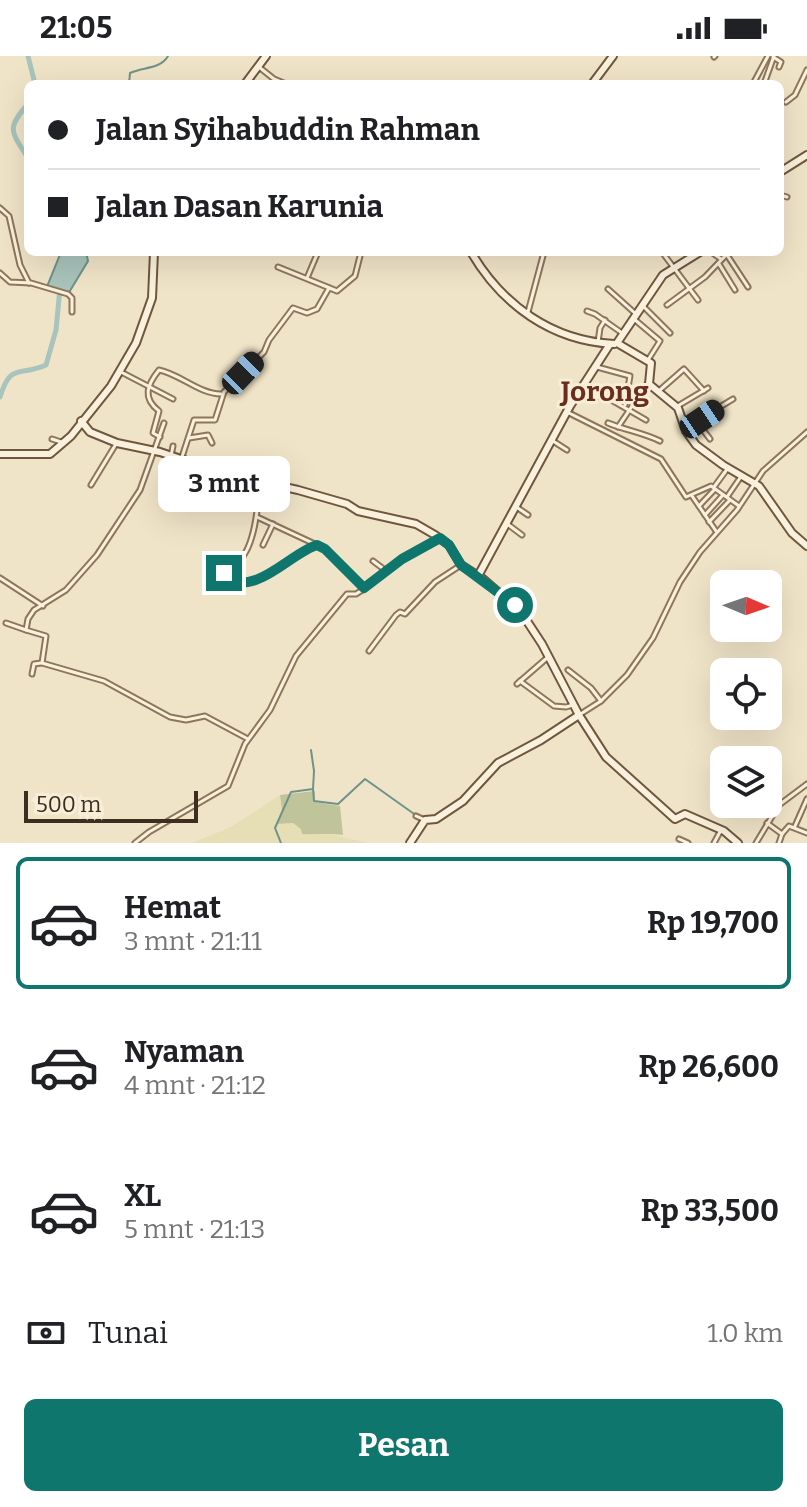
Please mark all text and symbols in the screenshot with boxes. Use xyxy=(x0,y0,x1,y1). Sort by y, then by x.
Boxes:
text: 21:05 xyxy=(40,10,112,46)
text: Jalan Syihabuddin Rahman xyxy=(96,112,480,148)
text: Jalan Dasan Karunia xyxy=(96,189,383,225)
car xyxy=(218,347,268,399)
district label: Jorong xyxy=(559,375,649,408)
car xyxy=(675,396,729,442)
callout: 3 mnt xyxy=(158,457,290,513)
text: 3 mnt xyxy=(188,468,260,499)
route end xyxy=(206,555,242,591)
north arrow xyxy=(710,570,782,642)
map controls xyxy=(710,570,782,818)
route start xyxy=(497,587,533,623)
button: locate xyxy=(710,658,782,730)
button: layers xyxy=(710,746,782,818)
scale bar xyxy=(24,787,198,823)
text: 500 m xyxy=(36,791,101,818)
icon: car xyxy=(28,887,100,959)
text: Hemat xyxy=(124,890,221,926)
text: Rp 19,700 xyxy=(647,905,779,941)
text: 3 mnt · 21:11 xyxy=(124,926,262,957)
icon: car xyxy=(28,1031,100,1103)
text: Nyaman xyxy=(124,1034,244,1070)
text: Rp 26,600 xyxy=(638,1049,779,1085)
text: 4 mnt · 21:12 xyxy=(124,1070,266,1101)
icon: car xyxy=(28,1175,100,1247)
text: XL xyxy=(124,1178,161,1214)
text: Rp 33,500 xyxy=(641,1193,779,1229)
text: 5 mnt · 21:13 xyxy=(124,1214,265,1245)
icon: cash xyxy=(24,1311,68,1355)
text: Tunai xyxy=(88,1315,168,1351)
text: 1.0 km xyxy=(707,1318,783,1349)
button: Pesan xyxy=(24,1399,783,1491)

